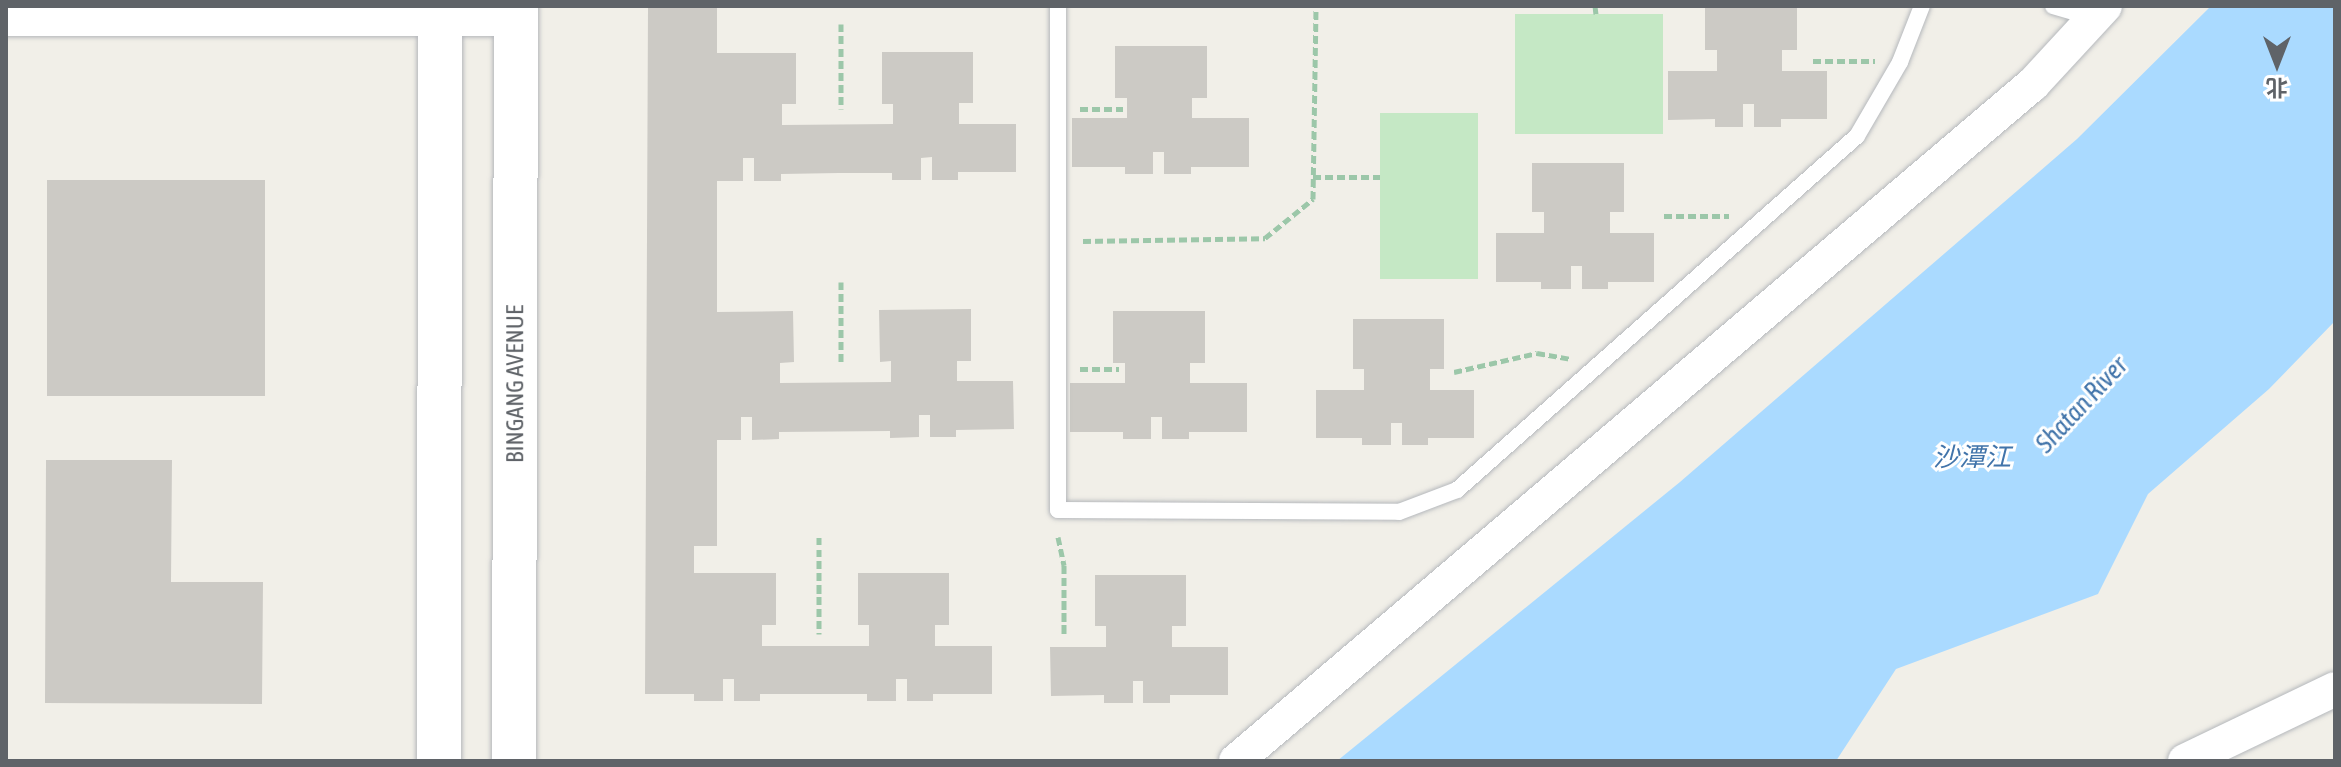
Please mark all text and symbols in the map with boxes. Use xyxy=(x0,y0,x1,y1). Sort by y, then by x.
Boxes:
north arrow xyxy=(2237,24,2317,104)
text: 北 xyxy=(2266,75,2288,101)
street label: BINGANG AVENUE xyxy=(501,305,529,463)
water label: Shatan River xyxy=(2030,350,2134,460)
water label: 沙潭江 xyxy=(1933,442,2011,474)

